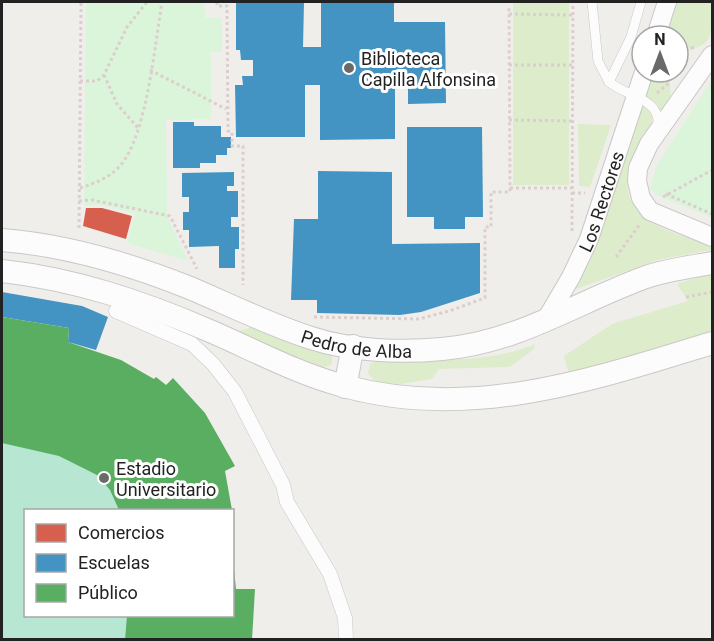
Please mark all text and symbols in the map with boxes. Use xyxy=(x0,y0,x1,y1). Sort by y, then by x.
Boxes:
north arrow xyxy=(630,24,690,84)
text: N xyxy=(654,30,666,49)
place label: Biblioteca Capilla Alfonsina xyxy=(361,48,496,90)
marker: Biblioteca Capilla Alfonsina xyxy=(342,61,356,75)
street label: Los Rectores xyxy=(574,148,628,255)
street label: Pedro de Alba xyxy=(299,325,412,361)
place label: Estadio Universitario xyxy=(116,458,216,500)
marker: Estadio Universitario xyxy=(97,471,111,485)
legend xyxy=(24,509,234,617)
text: Comercios xyxy=(78,522,165,543)
text: Escuelas xyxy=(78,552,150,573)
text: Público xyxy=(78,582,138,603)

